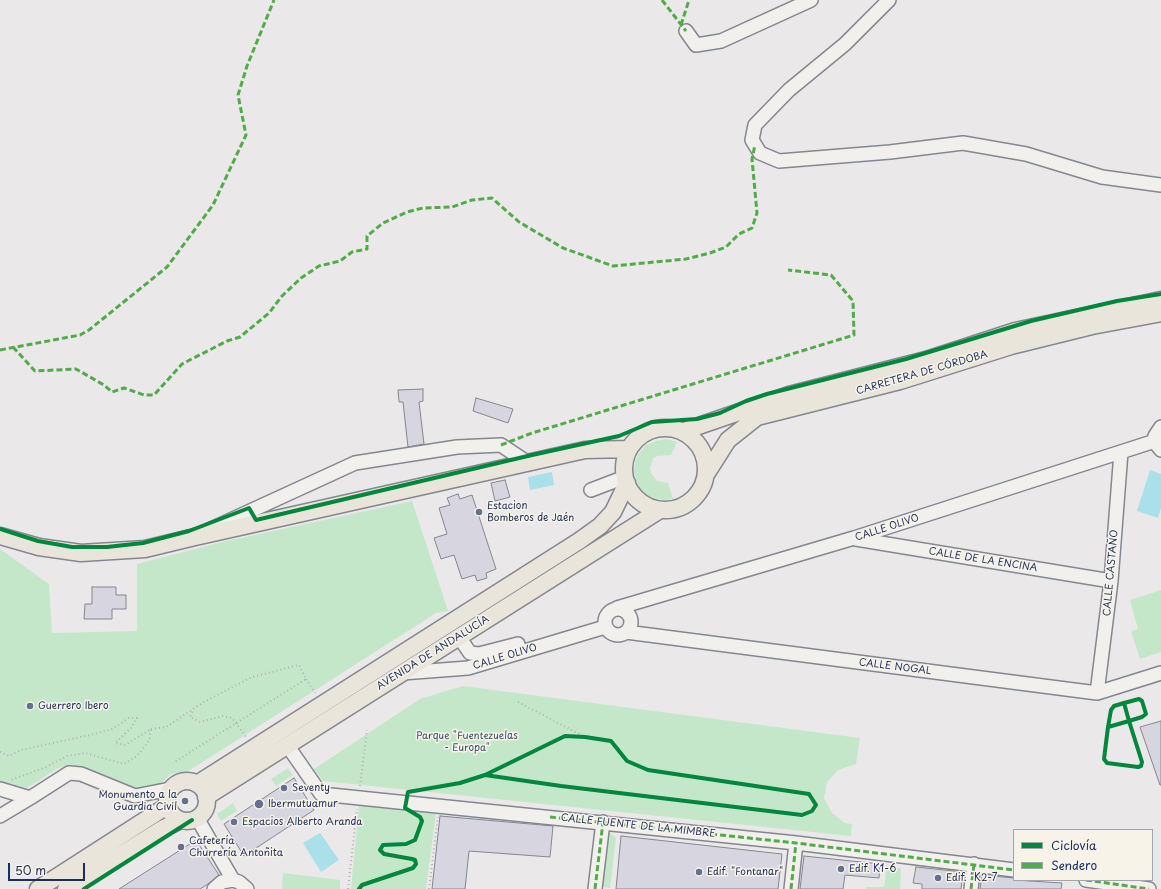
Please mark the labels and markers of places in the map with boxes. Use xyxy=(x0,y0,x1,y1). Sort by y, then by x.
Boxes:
place label: Estacion Bomberos de Jaén xyxy=(487,500,574,524)
marker: Estacion Bomberos de Jaén xyxy=(474,507,484,517)
place label: Guerrero Ibero xyxy=(38,700,108,712)
marker: Guerrero Ibero xyxy=(25,701,35,711)
place label: Seventy xyxy=(292,782,330,794)
marker: Seventy xyxy=(279,783,289,793)
place label: Monumento a la Guardia Civil xyxy=(98,789,177,812)
marker: Monumento a la Guardia Civil xyxy=(180,796,190,806)
marker: Ibermutuamur xyxy=(253,798,265,810)
place label: Ibermutuamur xyxy=(268,798,338,810)
place label: Espacios Alberto Aranda xyxy=(242,816,362,828)
marker: Espacios Alberto Aranda xyxy=(229,817,239,827)
place label: Cafetería Churrería Antoñita xyxy=(189,835,283,858)
marker: Cafetería Churrería Antoñita xyxy=(176,842,186,852)
place label: Edif. K1-6 xyxy=(849,863,896,875)
marker: Edif. K1-6 xyxy=(836,864,846,874)
place label: Edif. "Fontanar" xyxy=(707,866,783,878)
marker: Edif. "Fontanar" xyxy=(694,867,704,877)
place label: Edif. "K2-7 xyxy=(946,872,998,884)
marker: Edif. "K2-7 xyxy=(933,873,943,883)

